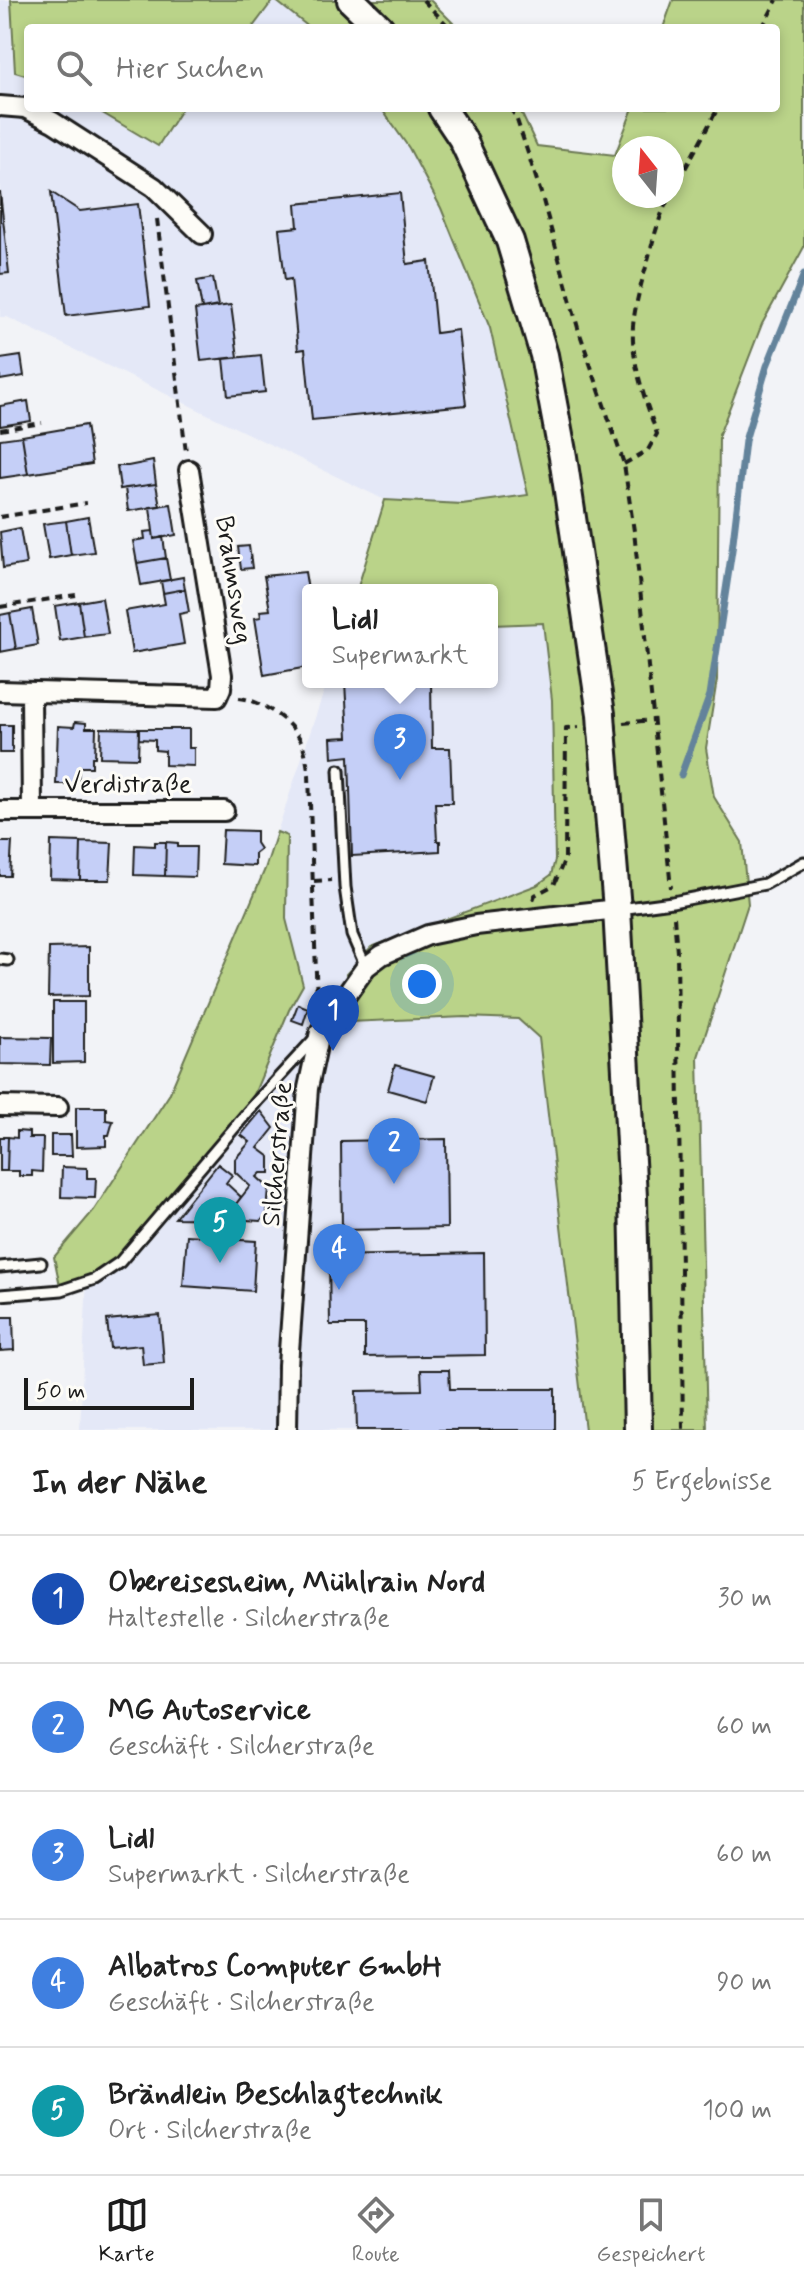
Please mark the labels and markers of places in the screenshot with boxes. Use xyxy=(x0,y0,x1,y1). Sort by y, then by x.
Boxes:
pin: 3 xyxy=(374,714,426,780)
pin: 1 xyxy=(307,985,359,1051)
pin: 2 xyxy=(368,1118,420,1184)
pin: 5 xyxy=(194,1197,246,1263)
pin: 4 xyxy=(313,1224,365,1290)

